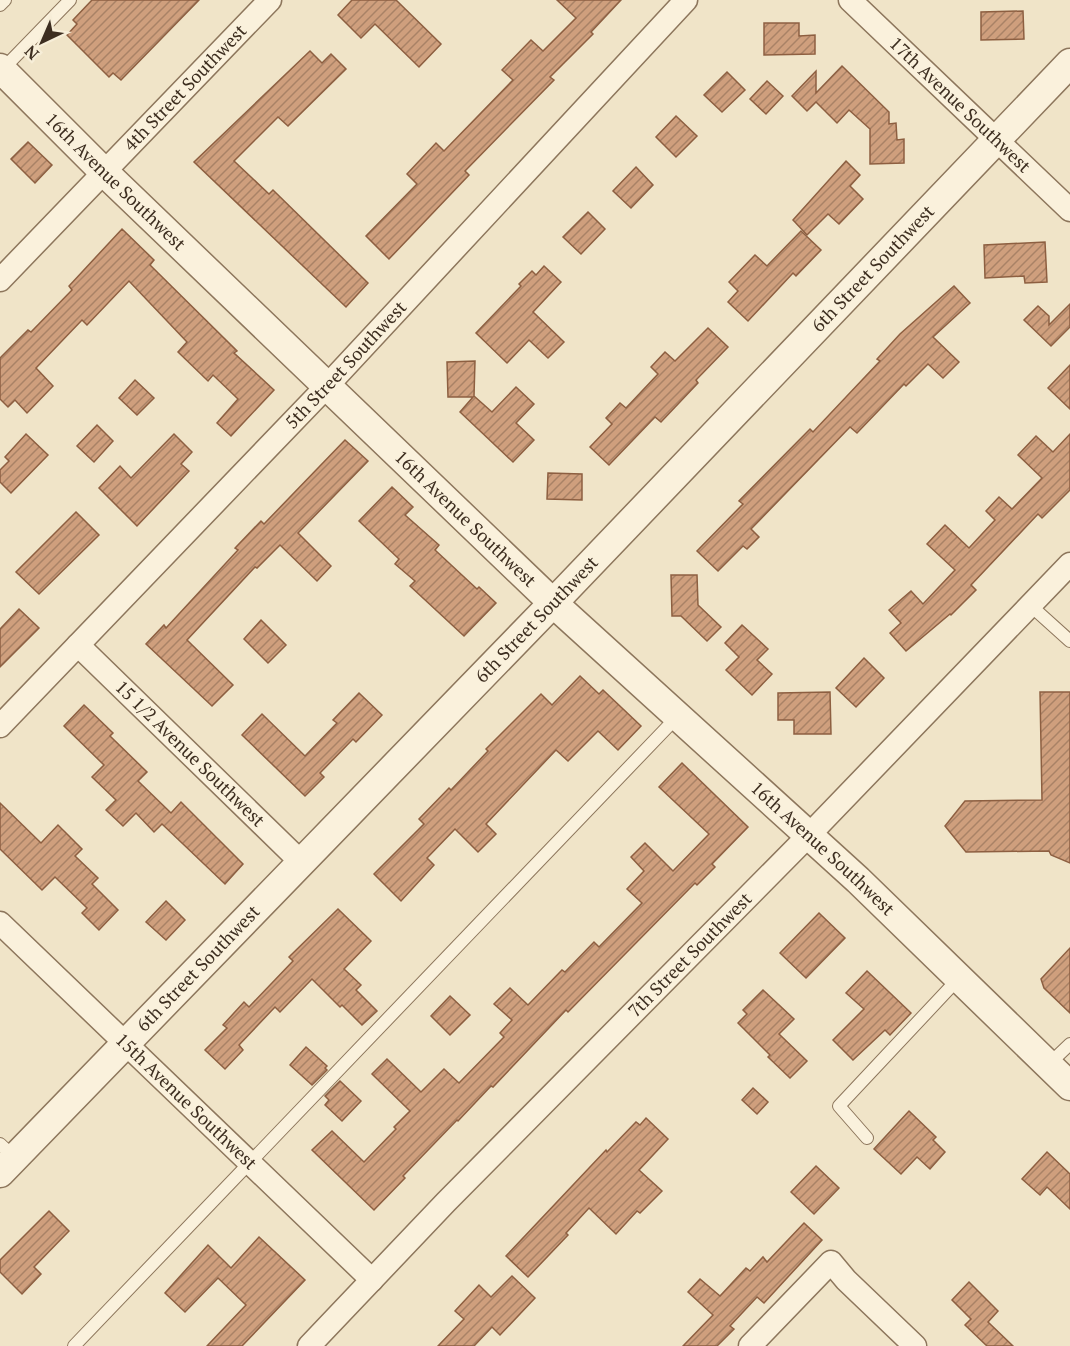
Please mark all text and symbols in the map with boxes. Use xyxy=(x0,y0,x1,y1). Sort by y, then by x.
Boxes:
north arrow xyxy=(12,12,72,72)
street label: 4th Street Southwest xyxy=(118,18,252,156)
street label: 17th Avenue Southwest xyxy=(885,31,1037,178)
text: N xyxy=(20,41,44,65)
street label: 16th Avenue Southwest xyxy=(40,107,192,255)
street label: 6th Street Southwest xyxy=(806,199,939,337)
street label: 5th Street Southwest xyxy=(279,295,412,434)
street label: 16th Avenue Southwest xyxy=(390,445,542,592)
street label: 6th Street Southwest xyxy=(469,550,603,687)
street label: 15 1/2 Avenue Southwest xyxy=(110,675,271,832)
street label: 16th Avenue Southwest xyxy=(746,775,900,920)
street label: 7th Street Southwest xyxy=(622,887,757,1022)
street label: 6th Street Southwest xyxy=(131,899,265,1036)
street label: 15th Avenue Southwest xyxy=(111,1027,263,1175)

